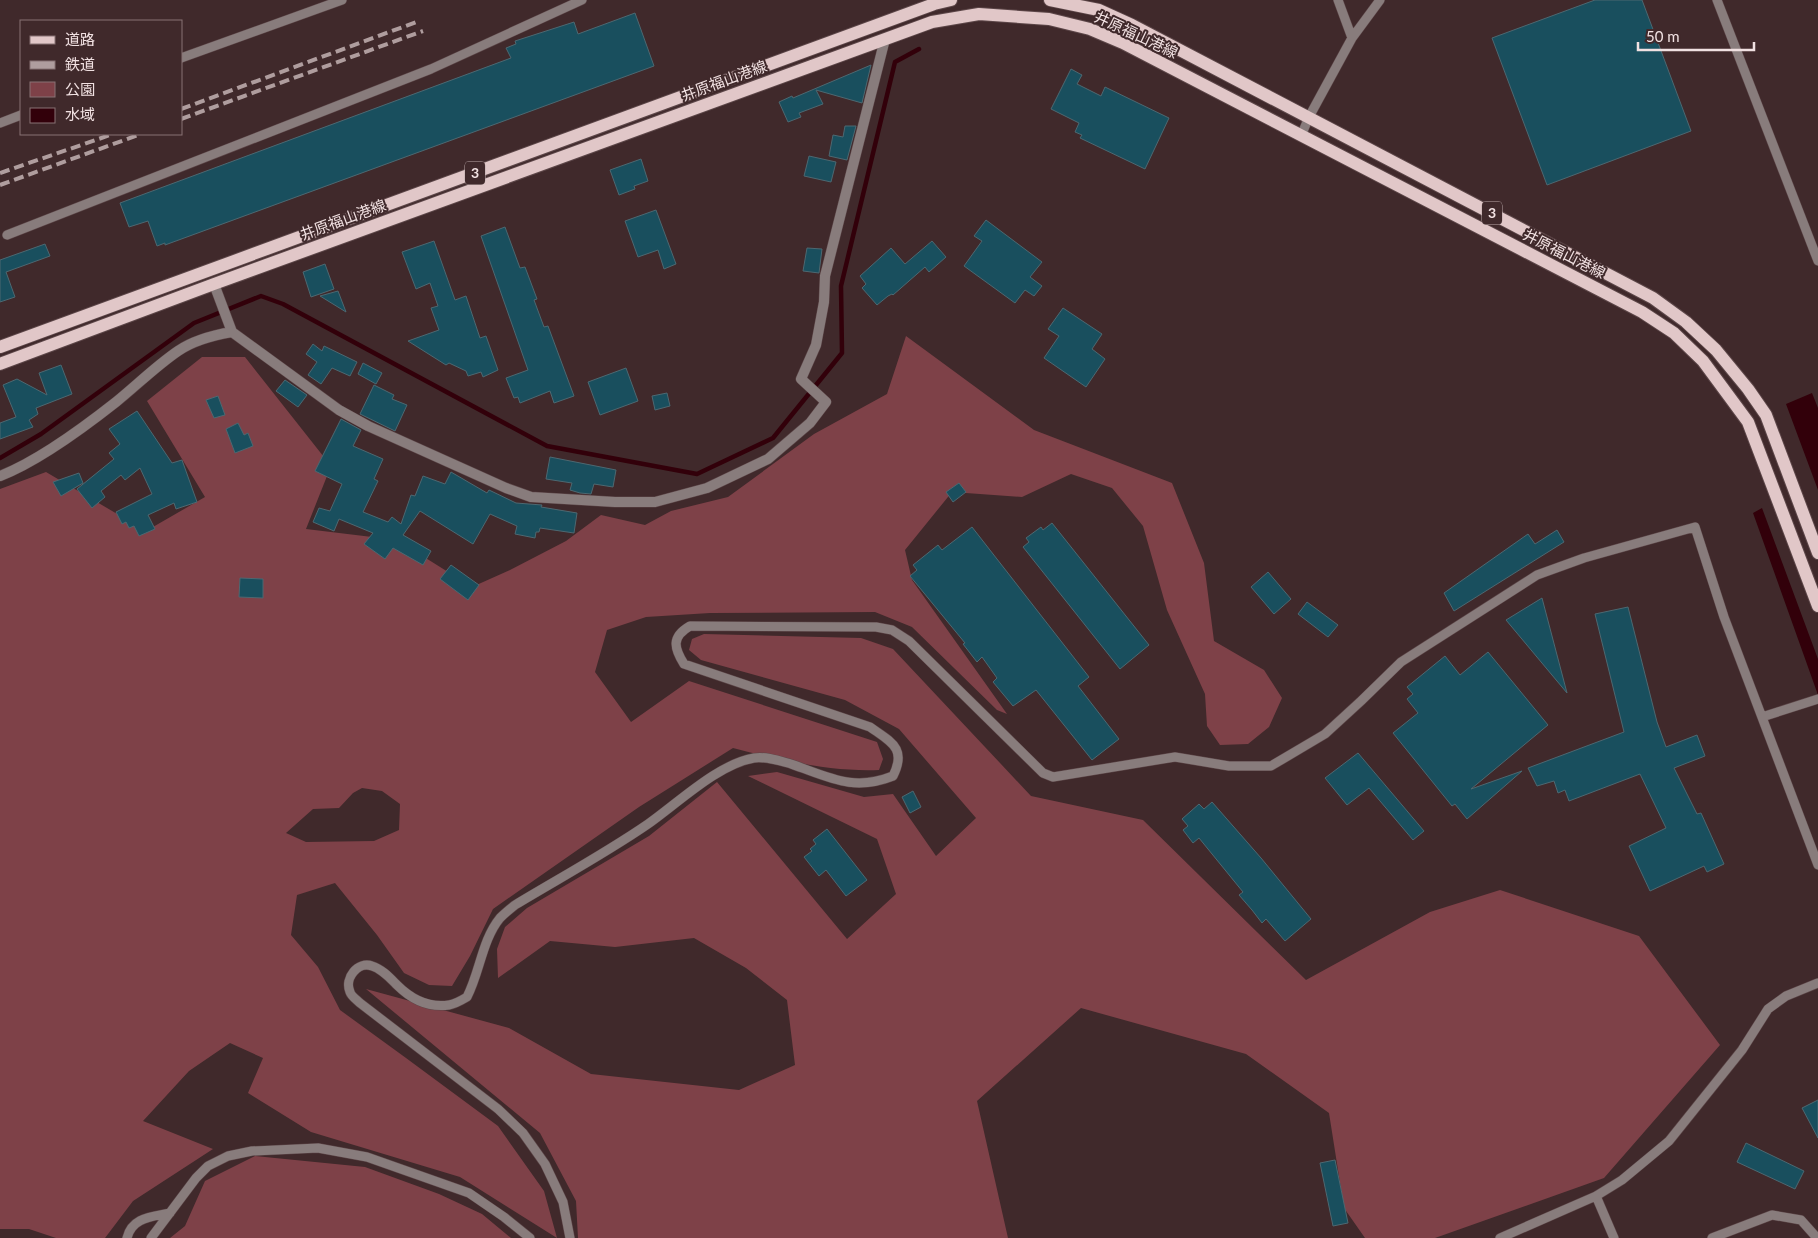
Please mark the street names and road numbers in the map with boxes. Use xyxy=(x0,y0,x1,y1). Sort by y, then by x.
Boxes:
street label: 井原福山港線 xyxy=(1092,7,1181,61)
street label: 井原福山港線 xyxy=(678,56,769,104)
road number: 3 xyxy=(465,162,485,184)
street label: 井原福山港線 xyxy=(297,195,388,243)
road number: 3 xyxy=(1482,202,1502,224)
street label: 井原福山港線 xyxy=(1520,225,1609,282)

